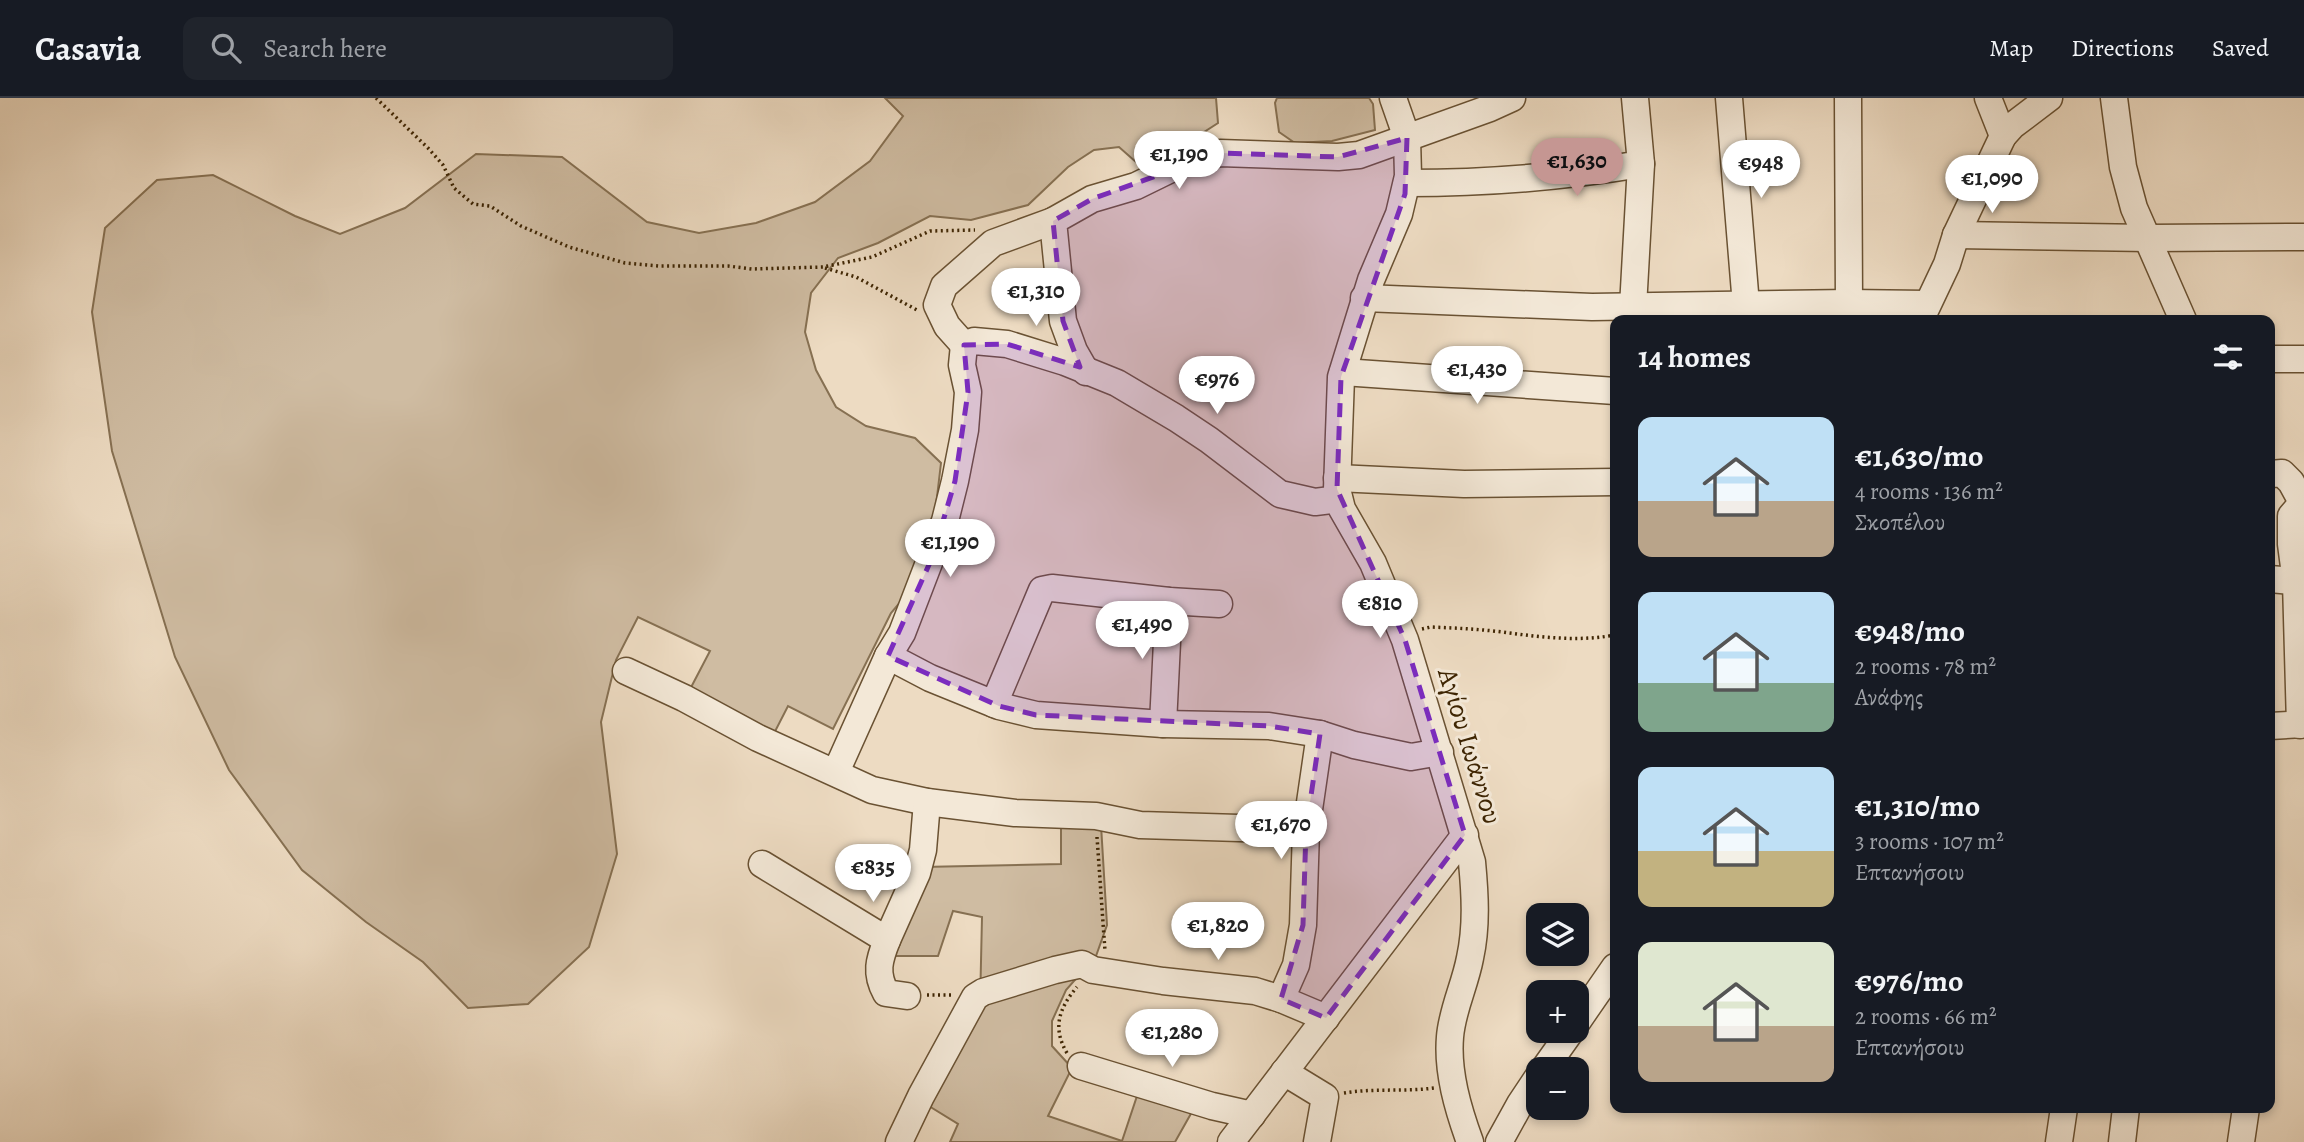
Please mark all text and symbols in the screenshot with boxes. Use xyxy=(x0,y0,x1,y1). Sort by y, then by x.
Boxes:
search box xyxy=(183,17,673,80)
text: Casavia xyxy=(35,26,141,71)
icon: search xyxy=(207,29,245,67)
text: Search here xyxy=(263,31,387,66)
text: Map xyxy=(1989,32,2033,64)
text: Directions xyxy=(2071,32,2174,64)
text: Saved xyxy=(2212,32,2269,64)
pin: €1,190 xyxy=(1122,132,1236,191)
text: €1,190 xyxy=(1150,138,1208,169)
pin: €1,630 xyxy=(1520,139,1634,198)
pin: €948 xyxy=(1720,140,1802,200)
text: €1,630 xyxy=(1547,145,1607,176)
text: €948 xyxy=(1738,147,1784,178)
pin: €1,090 xyxy=(1935,156,2049,215)
text: €1,090 xyxy=(1961,162,2023,193)
pin: €1,310 xyxy=(979,268,1093,328)
text: €1,310 xyxy=(1007,275,1065,306)
text: 14 homes xyxy=(1638,337,1751,377)
icon: filters xyxy=(2209,338,2247,376)
pin: €1,430 xyxy=(1420,346,1534,406)
text: €1,430 xyxy=(1447,353,1507,384)
pin: €976 xyxy=(1176,356,1258,416)
text: €976 xyxy=(1195,363,1239,394)
text: €1,630/mo xyxy=(1855,436,1984,476)
icon: home xyxy=(1694,445,1778,529)
text: 4 rooms · 136 m² xyxy=(1855,476,2003,507)
text: Σκοπέλου xyxy=(1855,507,1945,538)
pin: €1,190 xyxy=(893,519,1007,579)
text: €1,190 xyxy=(921,526,979,557)
pin: €810 xyxy=(1339,580,1421,640)
text: €810 xyxy=(1358,587,1402,618)
pin: €1,490 xyxy=(1085,602,1199,661)
text: €1,490 xyxy=(1112,608,1172,639)
text: €948/mo xyxy=(1855,611,1965,651)
icon: home xyxy=(1694,620,1778,704)
text: 2 rooms · 78 m² xyxy=(1855,651,1996,682)
street label: Αγίου Ιωάννου xyxy=(1428,662,1512,829)
text: Ανάφης xyxy=(1855,682,1923,713)
text: €1,310/mo xyxy=(1855,786,1980,826)
icon: home xyxy=(1694,795,1778,879)
pin: €1,670 xyxy=(1224,802,1338,861)
text: €1,670 xyxy=(1251,808,1311,839)
text: 3 rooms · 107 m² xyxy=(1855,826,2004,857)
pin: €835 xyxy=(832,844,914,904)
text: €835 xyxy=(851,851,895,882)
text: Επτανήσοιυ xyxy=(1855,857,1965,888)
pin: €1,820 xyxy=(1161,902,1275,962)
map controls xyxy=(1526,903,1589,1120)
button: layers xyxy=(1526,903,1589,966)
text: €1,820 xyxy=(1187,909,1249,940)
text: €976/mo xyxy=(1855,961,1963,1001)
icon: home xyxy=(1694,970,1778,1054)
button: + xyxy=(1526,980,1589,1043)
text: 2 rooms · 66 m² xyxy=(1855,1001,1997,1032)
pin: €1,280 xyxy=(1115,1010,1229,1069)
text: €1,280 xyxy=(1141,1016,1203,1047)
text: Επτανήσοιυ xyxy=(1855,1032,1965,1063)
button: − xyxy=(1526,1057,1589,1120)

